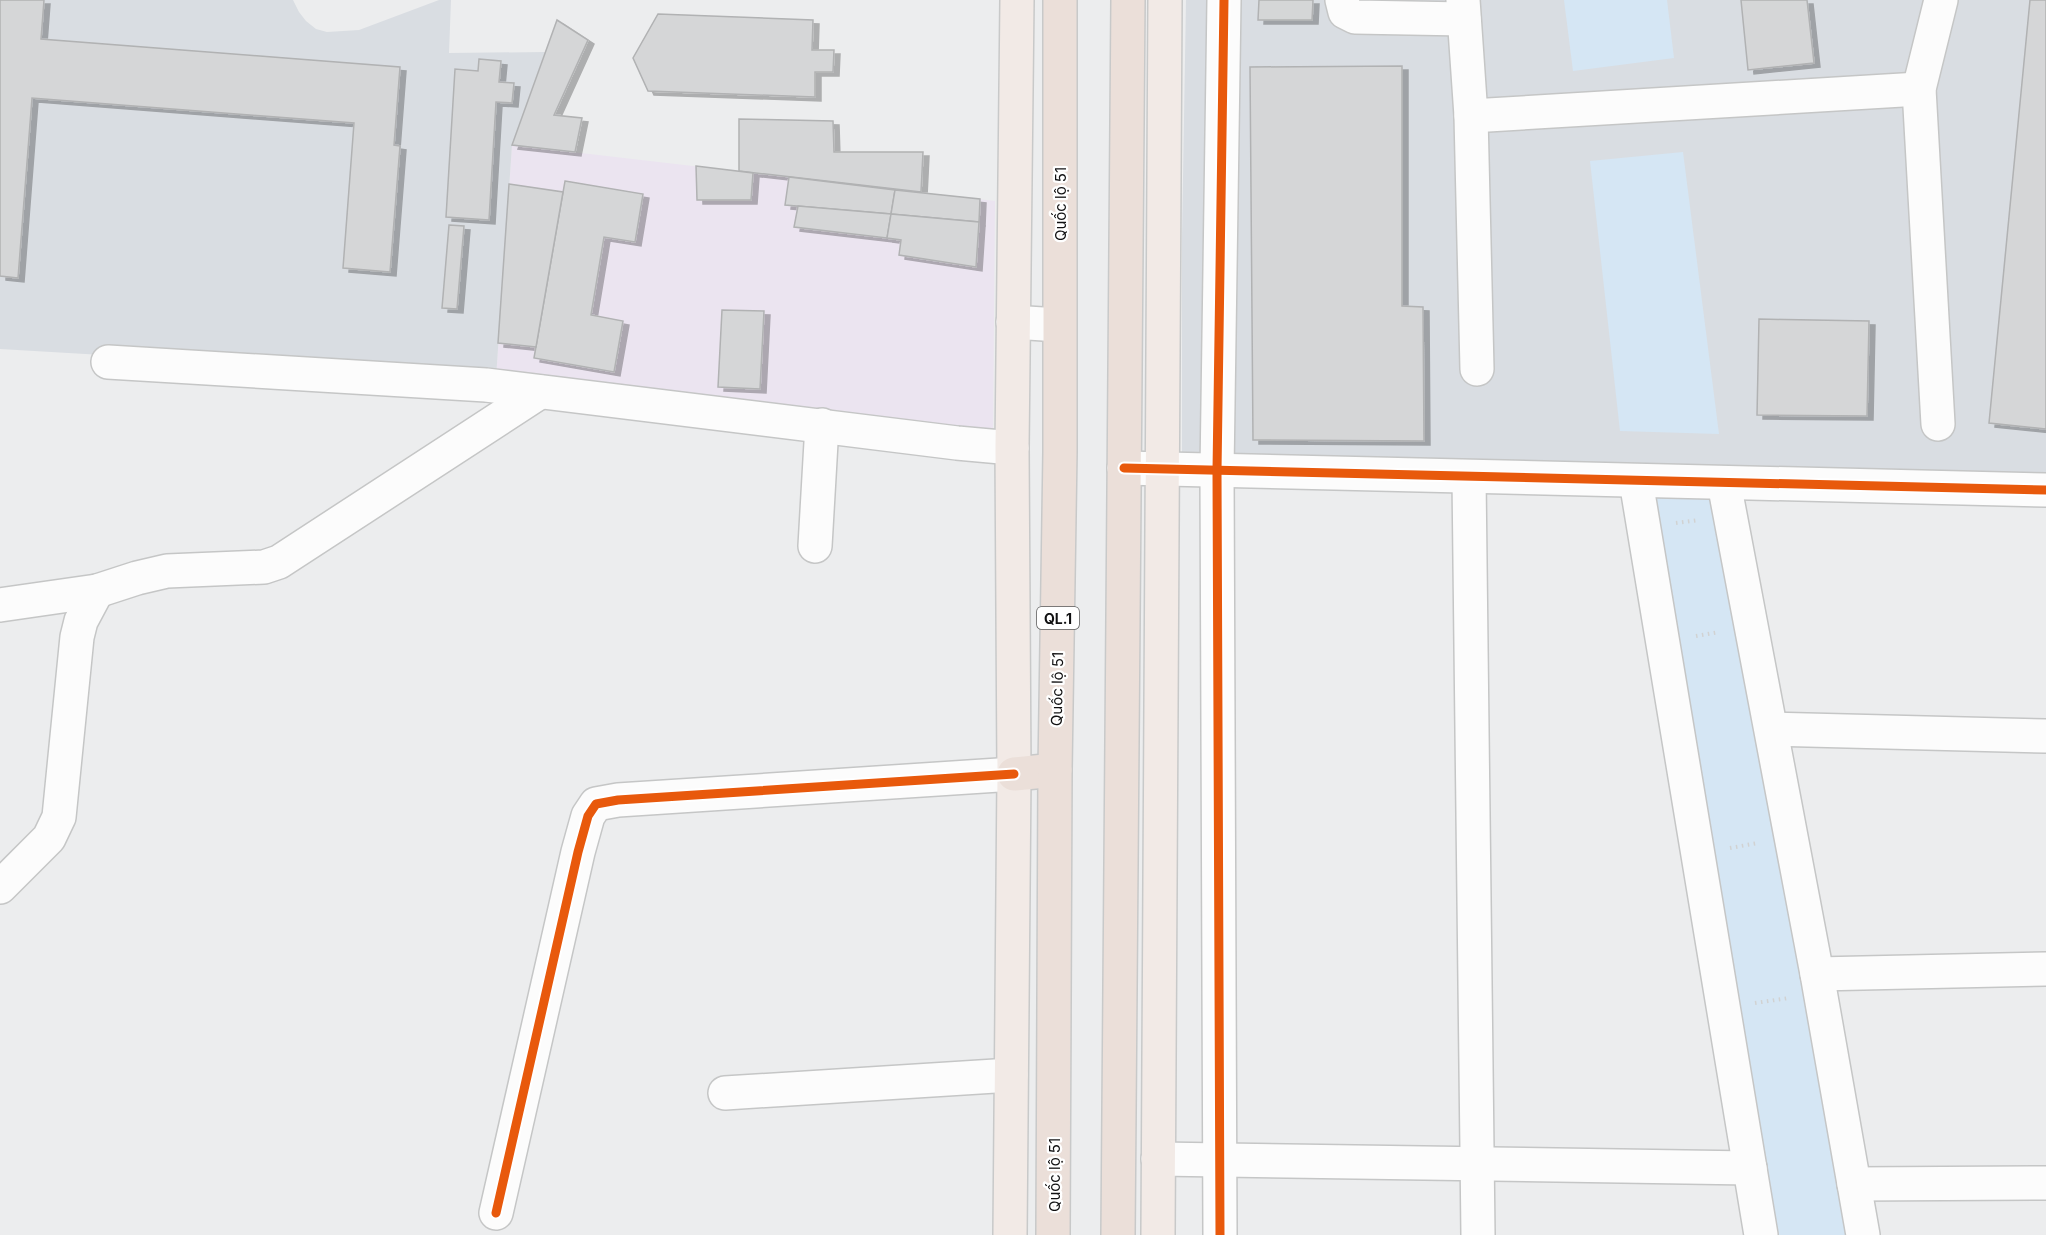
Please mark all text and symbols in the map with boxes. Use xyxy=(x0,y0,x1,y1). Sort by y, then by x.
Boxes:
street label: Quốc lộ 51 xyxy=(1051,167,1070,241)
road number: QL.1 xyxy=(1037,607,1079,629)
street label: Quốc lộ 51 xyxy=(1047,652,1067,726)
street label: Quốc lộ 51 xyxy=(1045,1138,1064,1212)

